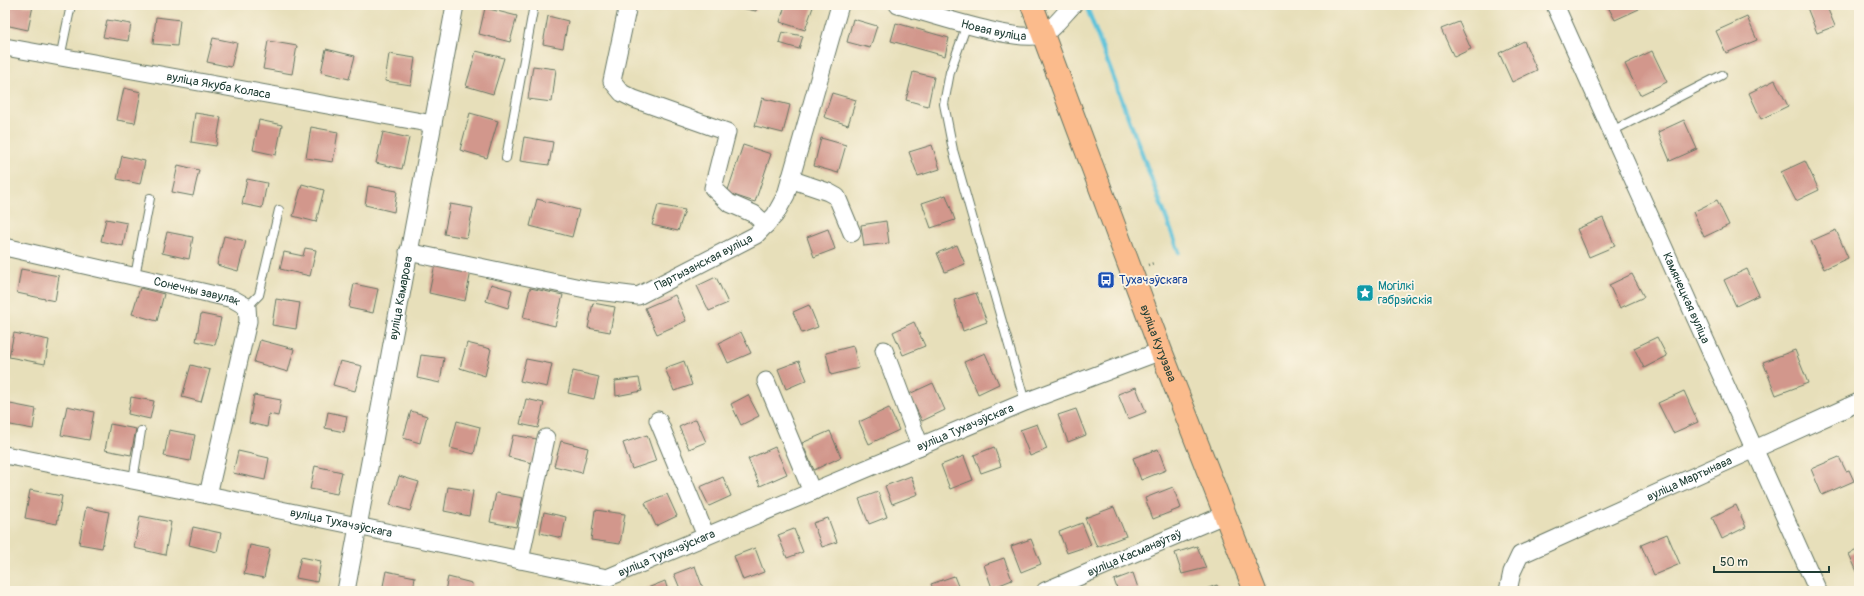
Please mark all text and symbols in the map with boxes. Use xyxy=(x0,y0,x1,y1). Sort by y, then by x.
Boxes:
street label: Новая вуліца xyxy=(959,16,1027,44)
street label: вуліца Якуба Коласа xyxy=(165,69,272,102)
street label: Партызанская вуліца xyxy=(652,230,755,294)
street label: Камянецкая вуліца xyxy=(1659,250,1714,346)
street label: вуліца Камарова xyxy=(385,255,416,341)
bus stop icon: Тухачэўскага xyxy=(1096,270,1116,290)
place label: Тухачэўскага xyxy=(1119,273,1188,288)
street label: Сонечны завулак xyxy=(152,274,243,309)
place label: Могілкі габрэйскія xyxy=(1378,279,1432,308)
place icon: Могілкі габрэйскія xyxy=(1355,283,1375,303)
street label: вуліца Кутузава xyxy=(1137,303,1180,384)
street label: вуліца Тухачэўскага xyxy=(914,400,1016,454)
street label: вуліца Мартынава xyxy=(1644,453,1735,504)
street label: вуліца Тухачэўскага xyxy=(289,505,394,541)
street label: вуліца Тухачэўскага xyxy=(616,526,718,580)
street label: вуліца Касманаўтаў xyxy=(1085,526,1184,580)
scale bar xyxy=(1714,548,1829,574)
text: 50 m xyxy=(1720,555,1748,570)

